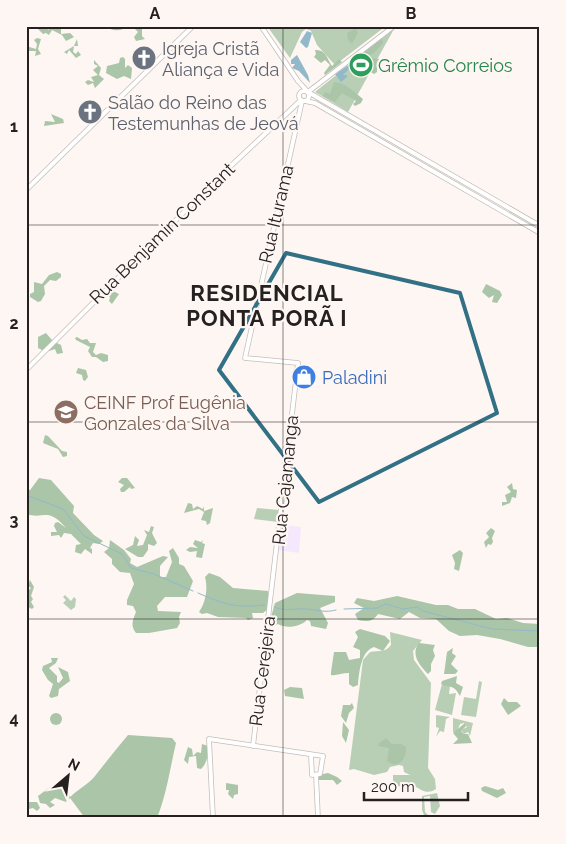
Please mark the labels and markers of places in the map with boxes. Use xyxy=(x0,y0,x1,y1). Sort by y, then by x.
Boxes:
place label: Igreja Cristã Aliança e Vida xyxy=(162,38,279,80)
church icon: Igreja Cristã Aliança e Vida xyxy=(131,45,157,71)
sports icon: Grêmio Correios xyxy=(348,52,374,78)
place label: Grêmio Correios xyxy=(378,55,513,76)
place label: Salão do Reino das Testemunhas de Jeová xyxy=(108,92,298,134)
church icon: Salão do Reino das Testemunhas de Jeová xyxy=(77,99,103,125)
shop icon: Paladini xyxy=(291,364,317,390)
place label: Paladini xyxy=(322,367,387,388)
place label: CEINF Prof Eugênia Gonzales da Silva xyxy=(84,392,246,434)
school or university icon: CEINF Prof Eugênia Gonzales da Silva xyxy=(53,399,79,425)

